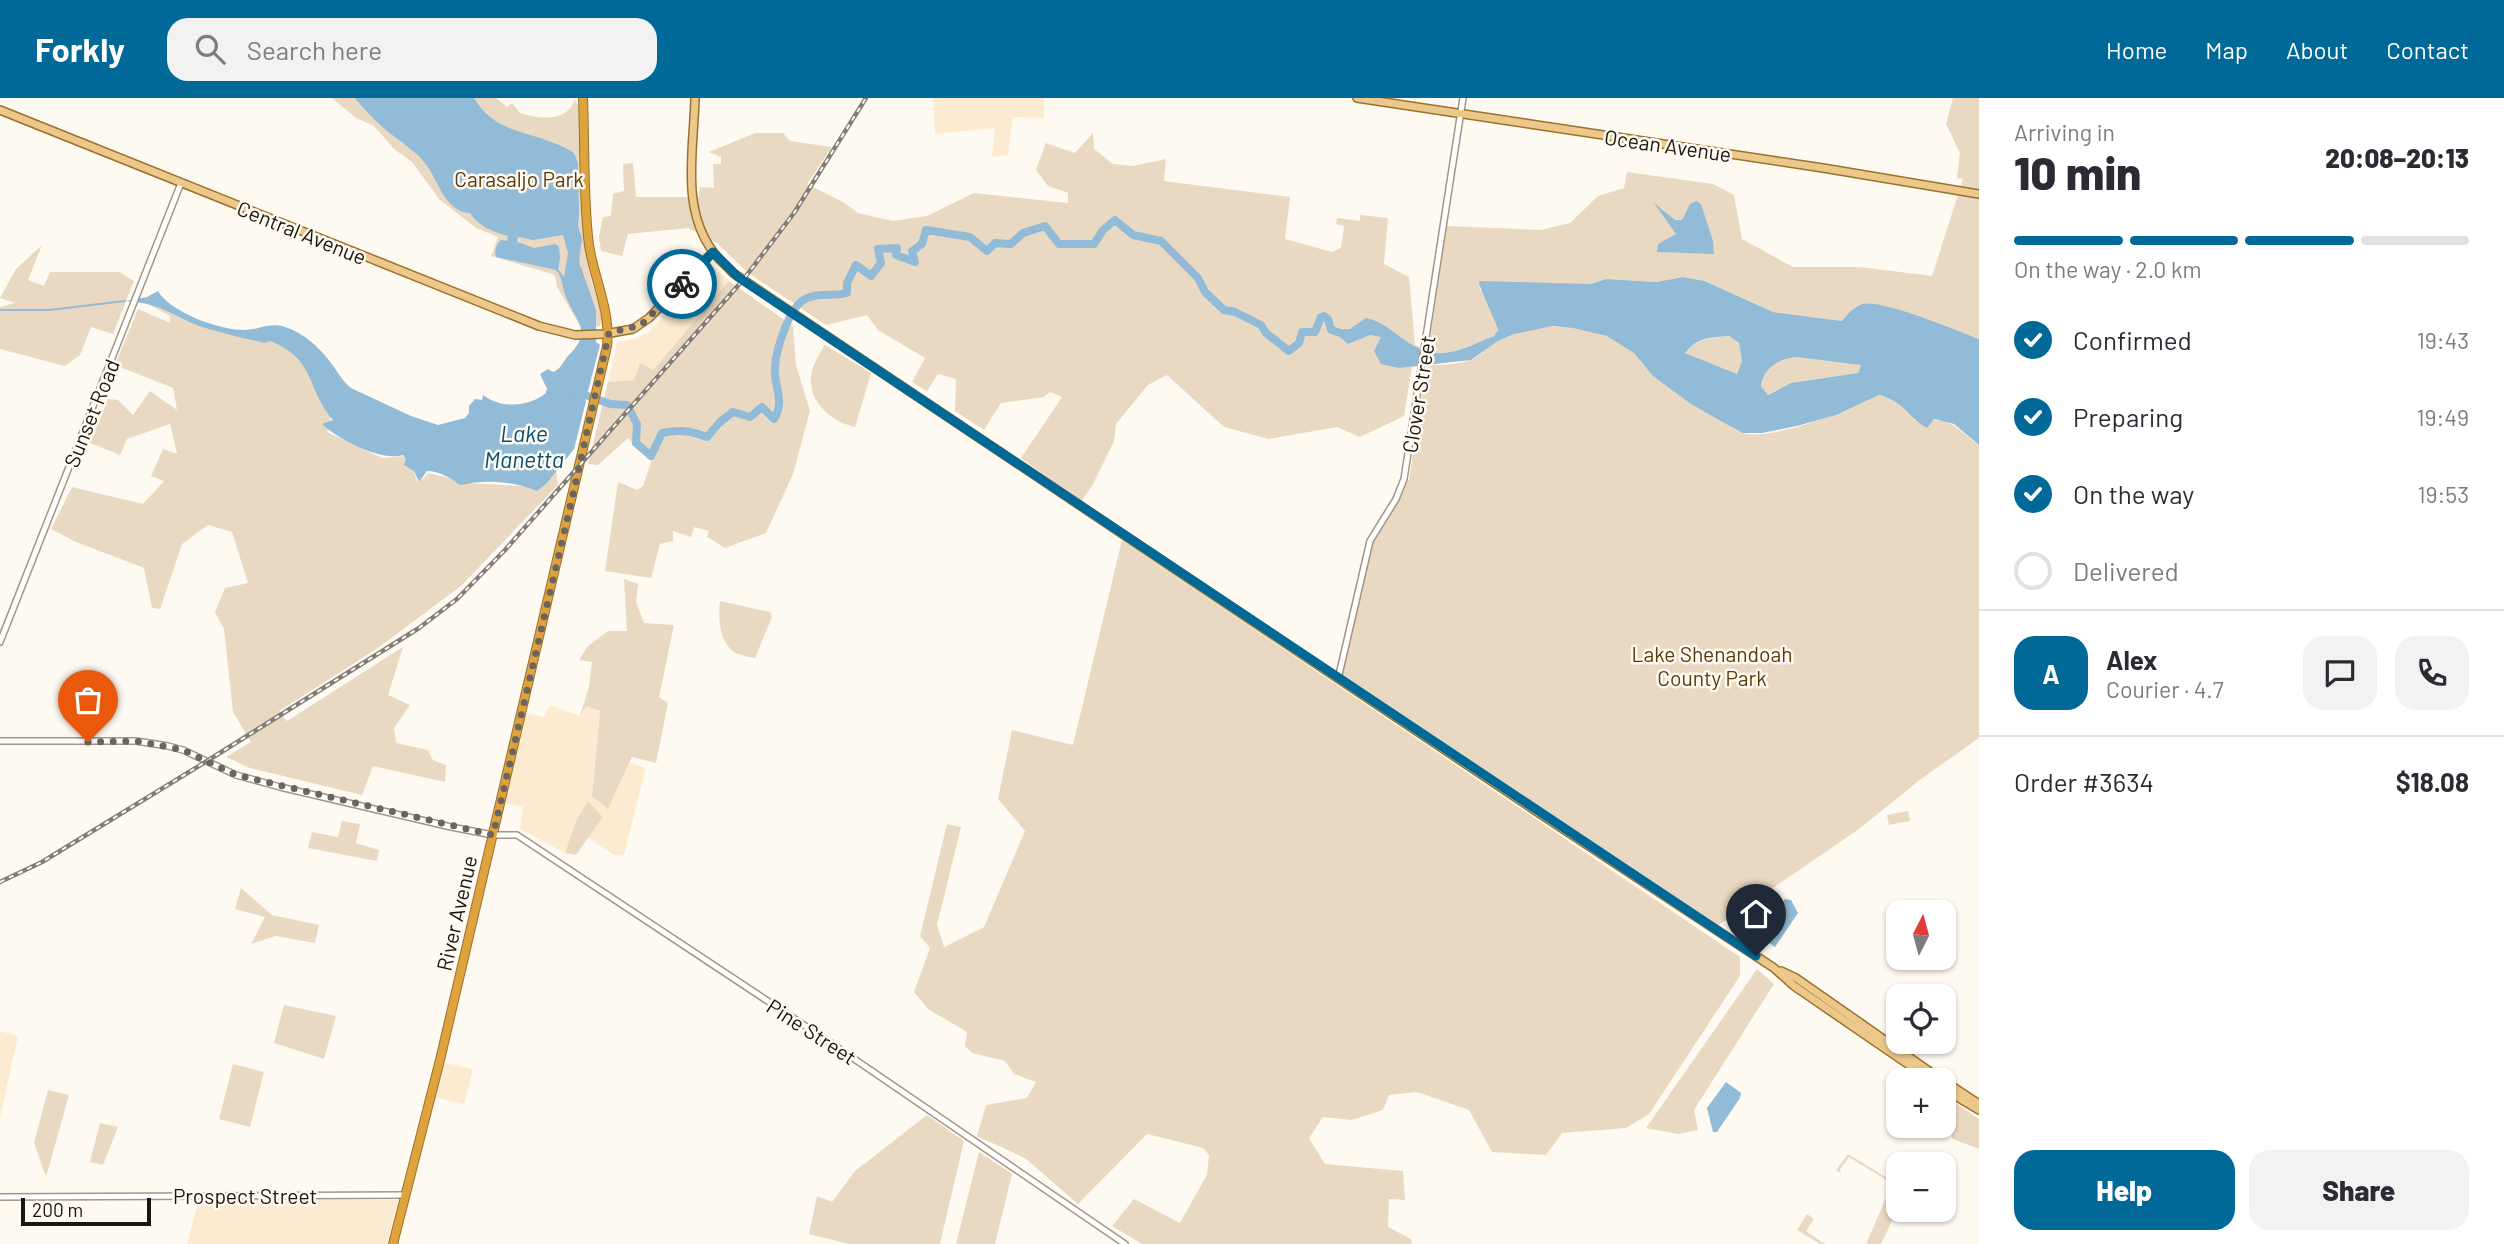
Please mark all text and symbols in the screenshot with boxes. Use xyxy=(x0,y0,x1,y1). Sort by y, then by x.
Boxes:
search box xyxy=(167,18,657,81)
text: Forkly xyxy=(35,29,125,69)
icon: search xyxy=(191,30,229,68)
text: Search here xyxy=(247,34,382,65)
text: Home xyxy=(2106,35,2167,64)
text: Map xyxy=(2205,35,2248,64)
text: About xyxy=(2286,35,2348,64)
text: Contact xyxy=(2386,35,2469,64)
text: Arriving in xyxy=(2014,118,2115,146)
street label: Ocean Avenue xyxy=(1603,124,1733,166)
text: 20:08–20:13 xyxy=(2325,142,2469,173)
text: 10 min xyxy=(2014,144,2141,199)
park label: Carasaljo Park xyxy=(454,166,584,191)
street label: Central Avenue xyxy=(234,195,370,269)
courier xyxy=(647,249,717,319)
text: On the way · 2.0 km xyxy=(2014,255,2201,283)
icon: bike xyxy=(663,265,701,303)
icon: check xyxy=(2014,321,2052,359)
text: Confirmed xyxy=(2073,324,2192,355)
text: 19:43 xyxy=(2417,326,2469,354)
street label: Clover Street xyxy=(1396,333,1440,455)
street label: Sunset Road xyxy=(58,355,124,471)
icon: check xyxy=(2014,398,2052,436)
text: Preparing xyxy=(2073,401,2183,432)
text: 19:49 xyxy=(2417,403,2469,431)
water label: Lake Manetta xyxy=(484,419,564,473)
icon: check xyxy=(2014,475,2052,513)
text: On the way xyxy=(2073,478,2194,509)
text: 19:53 xyxy=(2418,480,2469,508)
text: Delivered xyxy=(2073,555,2179,586)
button: chat xyxy=(2303,636,2377,710)
button: phone xyxy=(2395,636,2469,710)
park label: Lake Shenandoah County Park xyxy=(1632,641,1793,690)
text: Alex xyxy=(2106,644,2157,675)
text: A xyxy=(2042,658,2060,689)
pin xyxy=(58,670,118,742)
text: Courier · 4.7 xyxy=(2106,675,2224,703)
icon: bag xyxy=(69,681,107,719)
text: Order #3634 xyxy=(2014,766,2154,797)
text: $18.08 xyxy=(2396,766,2469,797)
street label: River Avenue xyxy=(431,853,481,973)
pin xyxy=(1726,884,1786,956)
icon: home xyxy=(1737,895,1775,933)
north arrow xyxy=(1886,900,1956,970)
map controls xyxy=(1886,900,1956,1222)
button: locate xyxy=(1886,984,1956,1054)
street label: Pine Street xyxy=(763,993,861,1069)
button: + xyxy=(1886,1068,1956,1138)
button: Help xyxy=(2014,1150,2235,1230)
button: Share xyxy=(2249,1150,2469,1230)
button: − xyxy=(1886,1152,1956,1222)
street label: Prospect Street xyxy=(173,1183,317,1208)
scale bar xyxy=(21,1195,150,1227)
text: 200 m xyxy=(32,1198,83,1221)

